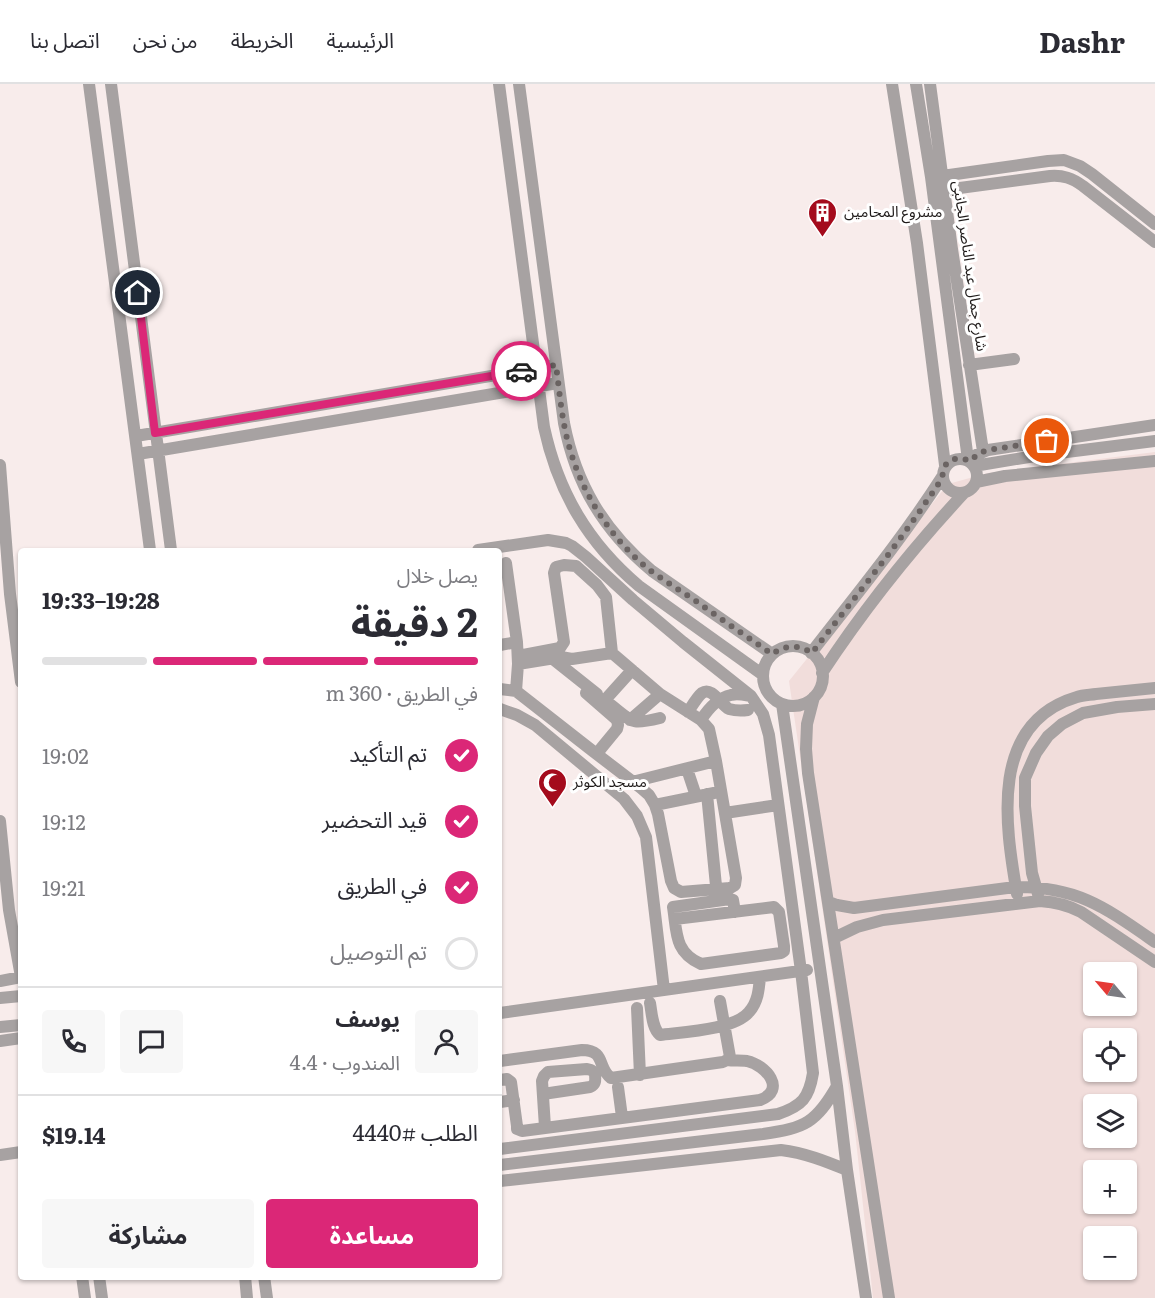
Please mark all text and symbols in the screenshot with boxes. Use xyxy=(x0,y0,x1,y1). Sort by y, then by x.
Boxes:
text: Dashr xyxy=(1039,20,1125,62)
text: اتصل بنا xyxy=(30,23,100,54)
text: من نحن xyxy=(133,23,198,54)
text: الخريطة xyxy=(231,23,294,54)
text: الرئيسية xyxy=(327,23,394,54)
street label: شارع جمال عبد الناصر الجانبى xyxy=(946,179,995,353)
building icon: مشروع المحامين xyxy=(807,196,839,238)
place label: مشروع المحامين xyxy=(844,199,942,224)
pin xyxy=(112,267,163,318)
icon: home xyxy=(121,276,154,309)
courier xyxy=(491,341,551,401)
icon: car xyxy=(505,355,538,388)
pin xyxy=(1021,415,1072,466)
icon: bag xyxy=(1030,424,1063,457)
text: يصل خلال xyxy=(397,559,478,589)
text: 19:28–19:33 xyxy=(42,583,160,616)
text: 2 دقيقة xyxy=(351,591,478,649)
text: في الطريق · 360 m xyxy=(326,677,478,707)
text: تم التأكيد xyxy=(349,736,427,769)
icon: check xyxy=(445,739,478,772)
text: 19:02 xyxy=(42,740,89,770)
mosque icon: مسجد الكوثر xyxy=(536,766,568,808)
place label: مسجد الكوثر xyxy=(572,769,647,792)
text: قيد التحضير xyxy=(322,802,427,835)
icon: check xyxy=(445,805,478,838)
text: 19:12 xyxy=(42,806,86,836)
text: في الطريق xyxy=(338,868,427,901)
icon: check xyxy=(445,871,478,904)
text: 19:21 xyxy=(42,872,85,902)
text: تم التوصيل xyxy=(330,934,427,967)
north arrow xyxy=(1083,962,1137,1016)
map controls xyxy=(1083,962,1137,1280)
text: يوسف xyxy=(335,1001,400,1034)
button: phone xyxy=(42,1010,105,1073)
button: chat xyxy=(120,1010,183,1073)
button: person xyxy=(415,1010,478,1073)
button: locate xyxy=(1083,1028,1137,1082)
text: المندوب · 4.4 xyxy=(290,1046,400,1076)
button: layers xyxy=(1083,1094,1137,1148)
text: الطلب #4440 xyxy=(352,1115,478,1148)
text: $19.14 xyxy=(42,1118,105,1151)
button: + xyxy=(1083,1160,1137,1214)
button: مشاركة xyxy=(42,1199,254,1268)
button: مساعدة xyxy=(266,1199,478,1268)
button: − xyxy=(1083,1226,1137,1280)

